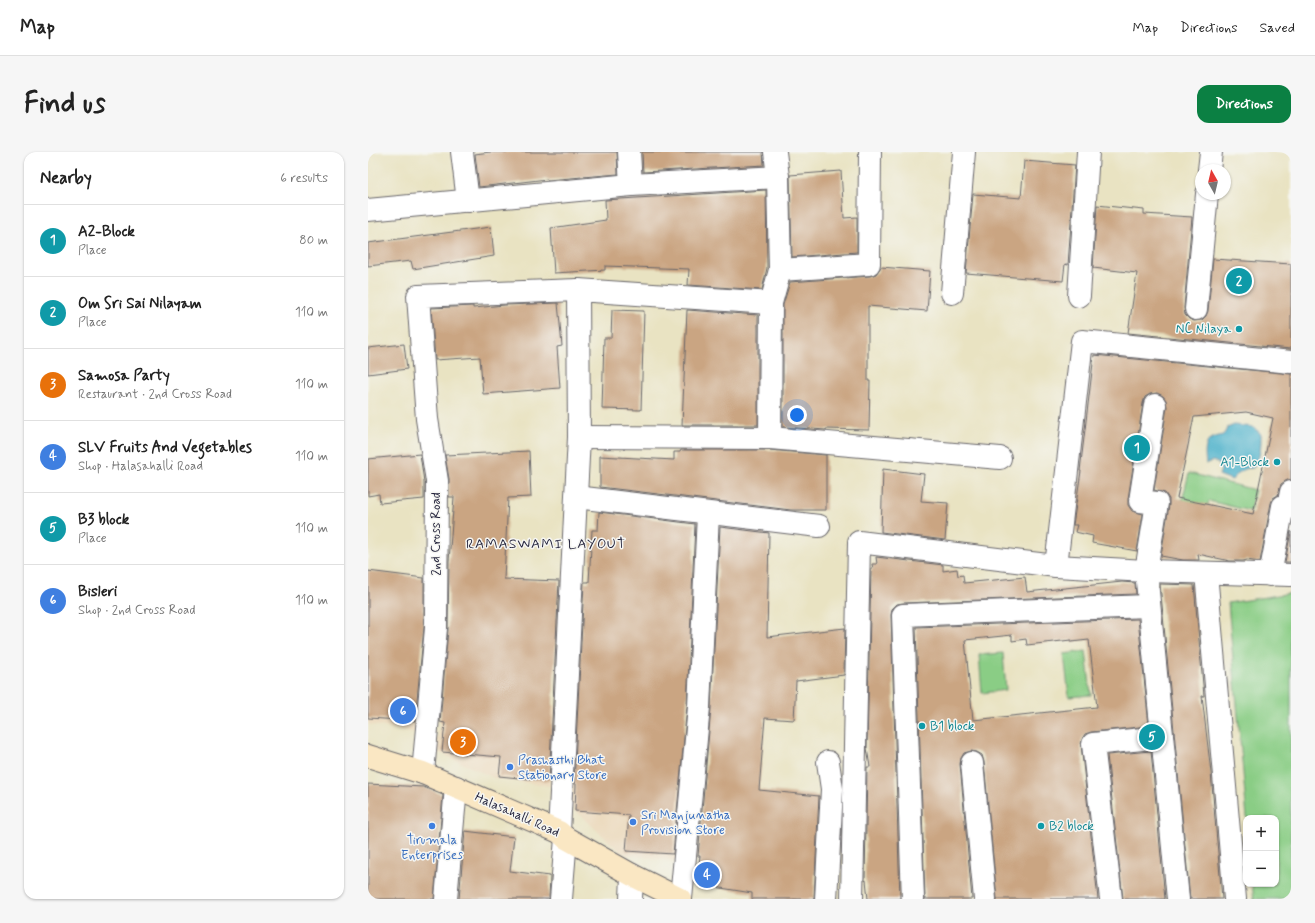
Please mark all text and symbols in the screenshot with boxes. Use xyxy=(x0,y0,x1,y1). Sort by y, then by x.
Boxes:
text: Map xyxy=(20,15,55,40)
text: Map xyxy=(1132,19,1158,37)
text: Directions xyxy=(1180,19,1238,37)
text: Saved xyxy=(1260,19,1295,37)
button: Directions xyxy=(1197,85,1291,123)
text: Find us xyxy=(24,86,105,123)
north arrow xyxy=(1195,164,1231,200)
text: Nearby xyxy=(40,167,92,189)
text: 6 results xyxy=(280,170,328,187)
text: A2-Block xyxy=(78,222,135,242)
text: 1 xyxy=(50,232,56,249)
text: 80 m xyxy=(299,232,328,249)
text: Place xyxy=(78,242,107,259)
pin: 2 xyxy=(1226,266,1252,296)
text: Om Sri Sai Nilayam xyxy=(78,294,202,314)
text: 2 xyxy=(50,304,56,321)
text: 110 m xyxy=(295,304,328,321)
text: Place xyxy=(78,314,107,331)
place label: NC Nilaya xyxy=(1176,321,1231,338)
marker: NC Nilaya xyxy=(1234,324,1244,334)
text: Samosa Party xyxy=(78,366,170,386)
text: 3 xyxy=(50,376,56,393)
text: 110 m xyxy=(295,376,328,393)
text: Restaurant · 2nd Cross Road xyxy=(78,386,232,403)
your location xyxy=(787,405,807,425)
pin: 1 xyxy=(1124,433,1150,463)
text: SLV Fruits And Vegetables xyxy=(78,438,252,458)
text: 4 xyxy=(49,448,57,465)
text: 110 m xyxy=(295,448,328,465)
place label: A1-Block xyxy=(1220,454,1269,471)
marker: A1-Block xyxy=(1272,457,1282,467)
text: Shop · Halasahalli Road xyxy=(78,458,203,475)
street label: 2nd Cross Road xyxy=(428,492,445,576)
text: B3 block xyxy=(78,510,129,530)
text: 5 xyxy=(49,520,57,537)
text: 110 m xyxy=(295,520,328,537)
text: Place xyxy=(78,530,107,547)
district label: RAMASWAMI LAYOUT xyxy=(466,535,626,553)
text: Bisleri xyxy=(78,582,117,602)
text: 6 xyxy=(50,592,56,609)
text: 110 m xyxy=(295,592,328,609)
text: Shop · 2nd Cross Road xyxy=(78,602,195,619)
pin: 6 xyxy=(390,696,416,726)
place label: B1 block xyxy=(930,718,975,735)
marker: B1 block xyxy=(917,721,927,731)
pin: 5 xyxy=(1139,722,1165,752)
pin: 3 xyxy=(450,727,476,757)
place label: Prashasthi Bhat Stationary Store xyxy=(518,752,607,784)
marker: Prashasthi Bhat Stationary Store xyxy=(505,762,515,772)
street label: Halasahalli Road xyxy=(472,789,562,841)
place label: Sri Manjunatha Provision Store xyxy=(641,807,731,839)
map controls xyxy=(1243,815,1279,887)
button: + xyxy=(1243,815,1279,851)
marker: Sri Manjunatha Provision Store xyxy=(628,817,638,827)
place label: B2 block xyxy=(1049,818,1094,835)
marker: Tirumala Enterprises xyxy=(427,821,437,831)
marker: B2 block xyxy=(1036,821,1046,831)
place label: Tirumala Enterprises xyxy=(401,832,463,864)
button: − xyxy=(1243,851,1279,887)
pin: 4 xyxy=(694,860,720,890)

